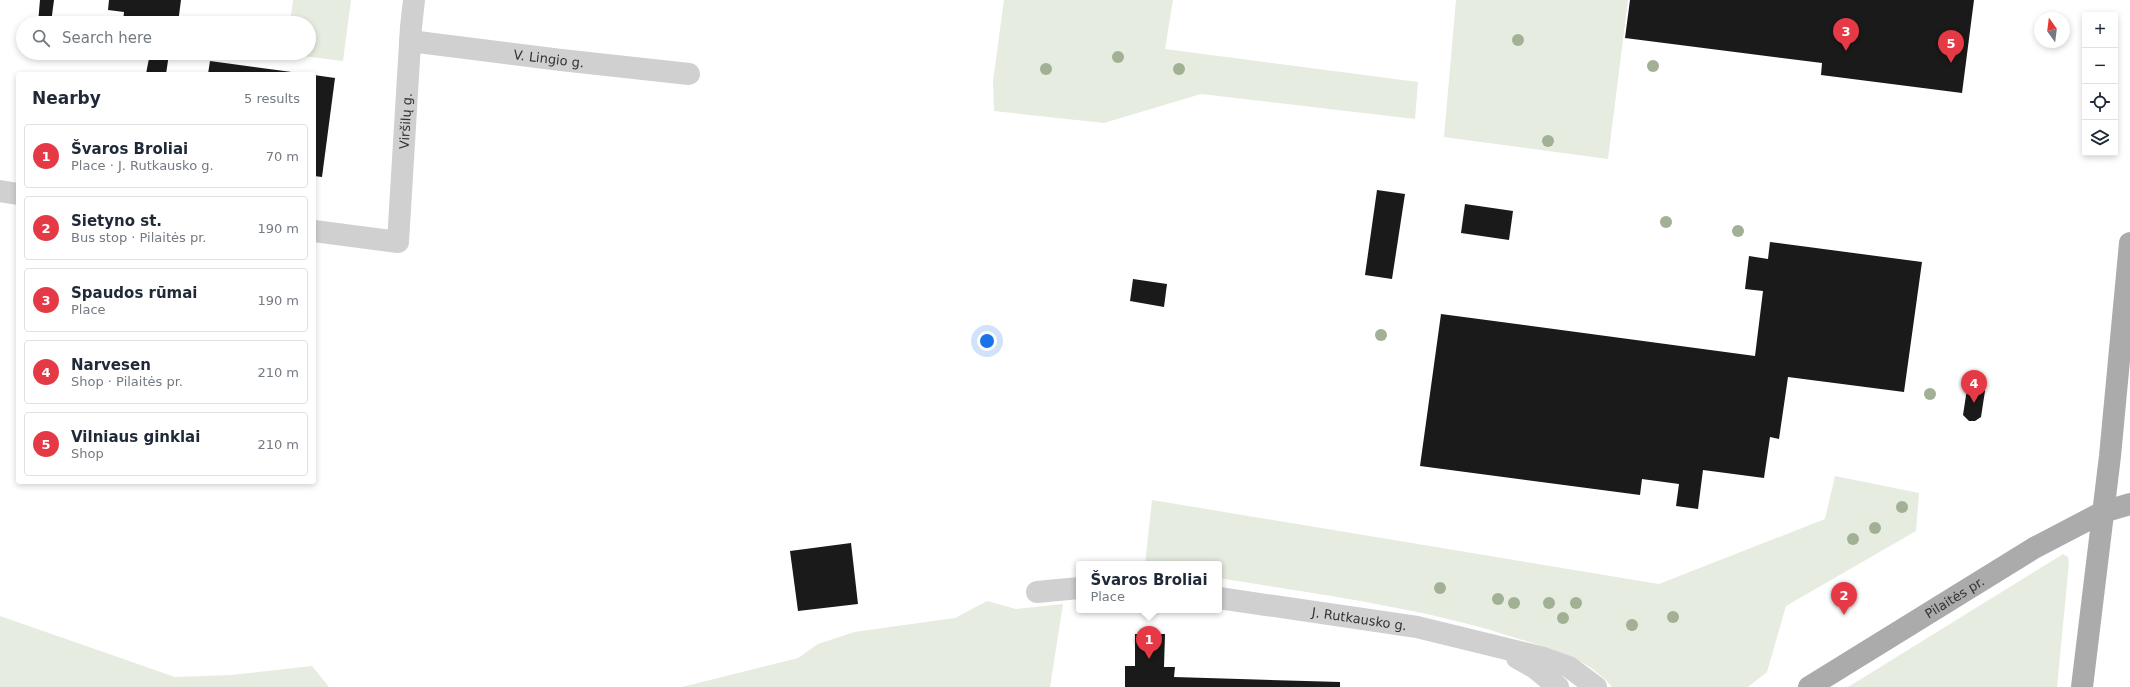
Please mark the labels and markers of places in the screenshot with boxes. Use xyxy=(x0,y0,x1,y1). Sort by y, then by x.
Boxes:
pin: 3 xyxy=(1833,18,1859,51)
pin: 5 xyxy=(1938,30,1964,63)
pin: 4 xyxy=(1961,370,1987,403)
pin: 2 xyxy=(1831,582,1857,615)
pin: 1 xyxy=(1136,626,1162,659)

